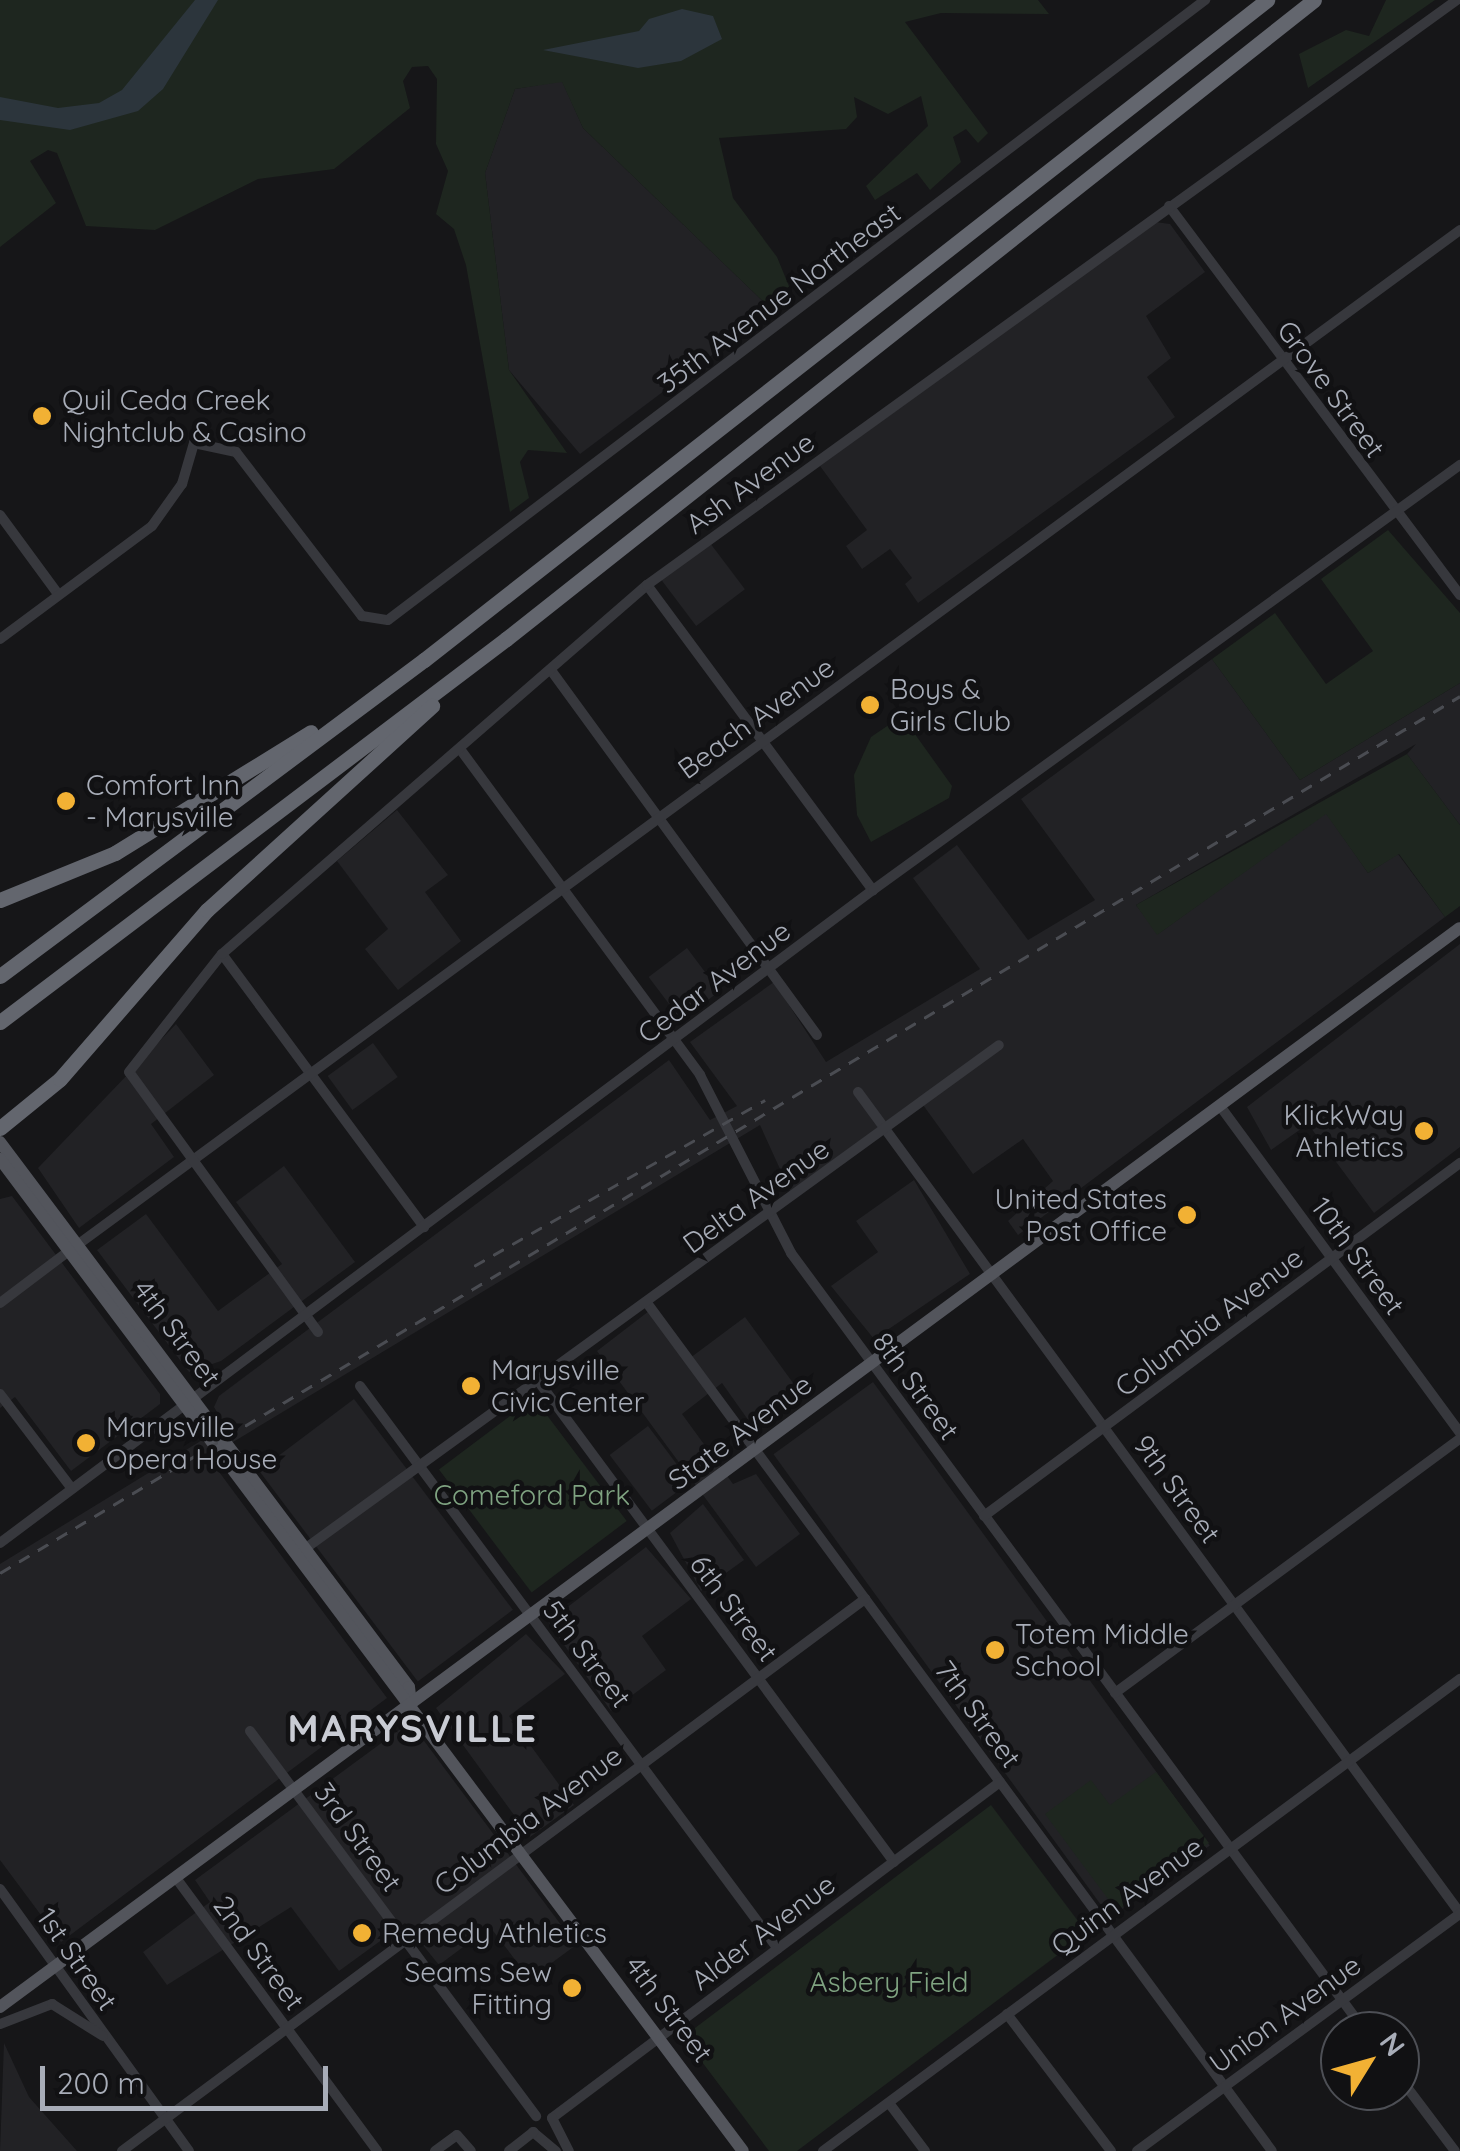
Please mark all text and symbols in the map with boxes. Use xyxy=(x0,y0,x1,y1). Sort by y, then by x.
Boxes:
street label: 35th Avenue Northeast xyxy=(651,196,907,400)
street label: Grove Street xyxy=(1270,314,1392,464)
place label: Quil Ceda Creek Nightclub & Casino xyxy=(62,383,307,449)
marker: Quil Ceda Creek Nightclub & Casino xyxy=(31,405,53,427)
street label: Ash Avenue xyxy=(679,425,821,541)
street label: Beach Avenue xyxy=(671,650,841,786)
place label: Boys & Girls Club xyxy=(890,672,1011,738)
marker: Boys & Girls Club xyxy=(859,694,881,716)
place label: Comfort Inn - Marysville xyxy=(86,768,240,834)
marker: Comfort Inn - Marysville xyxy=(55,790,77,812)
street label: Cedar Avenue xyxy=(631,914,797,1050)
place label: KlickWay Athletics xyxy=(1284,1098,1404,1164)
marker: KlickWay Athletics xyxy=(1413,1120,1435,1142)
street label: Delta Avenue xyxy=(676,1132,836,1260)
place label: United States Post Office xyxy=(995,1182,1167,1248)
street label: 10th Street xyxy=(1304,1191,1412,1321)
marker: United States Post Office xyxy=(1176,1204,1198,1226)
street label: Columbia Avenue xyxy=(1109,1240,1309,1404)
street label: 4th Street xyxy=(126,1273,228,1393)
street label: 8th Street xyxy=(866,1326,966,1446)
place label: Marysville Civic Center xyxy=(491,1353,644,1419)
street label: State Avenue xyxy=(662,1367,818,1497)
marker: Marysville Civic Center xyxy=(460,1375,482,1397)
place label: Marysville Opera House xyxy=(106,1410,277,1476)
street label: 9th Street xyxy=(1127,1428,1227,1550)
marker: Marysville Opera House xyxy=(75,1432,97,1454)
park label: Comeford Park xyxy=(434,1478,630,1512)
street label: 6th Street xyxy=(683,1548,785,1668)
street label: 5th Street xyxy=(536,1594,638,1714)
place label: Totem Middle School xyxy=(1015,1617,1189,1683)
marker: Totem Middle School xyxy=(984,1639,1006,1661)
street label: 7th Street xyxy=(928,1654,1028,1774)
district label: MARYSVILLE xyxy=(288,1706,538,1752)
street label: Columbia Avenue xyxy=(428,1738,628,1902)
street label: 3rd Street xyxy=(307,1776,409,1898)
street label: Quinn Avenue xyxy=(1045,1830,1209,1962)
street label: Alder Avenue xyxy=(685,1867,841,1997)
street label: 2nd Street xyxy=(206,1889,312,2017)
street label: 1st Street xyxy=(30,1901,124,2017)
place label: Remedy Athletics xyxy=(382,1916,607,1950)
marker: Remedy Athletics xyxy=(351,1922,373,1944)
street label: Union Avenue xyxy=(1203,1948,1367,2080)
street label: 4th Street xyxy=(618,1949,720,2069)
place label: Seams Sew Fitting xyxy=(404,1955,552,2021)
park label: Asbery Field xyxy=(809,1965,969,1999)
marker: Seams Sew Fitting xyxy=(561,1977,583,1999)
north arrow xyxy=(1320,2011,1420,2111)
text: N xyxy=(1373,2025,1413,2063)
scale bar xyxy=(45,2046,332,2108)
text: 200 m xyxy=(57,2064,145,2102)

